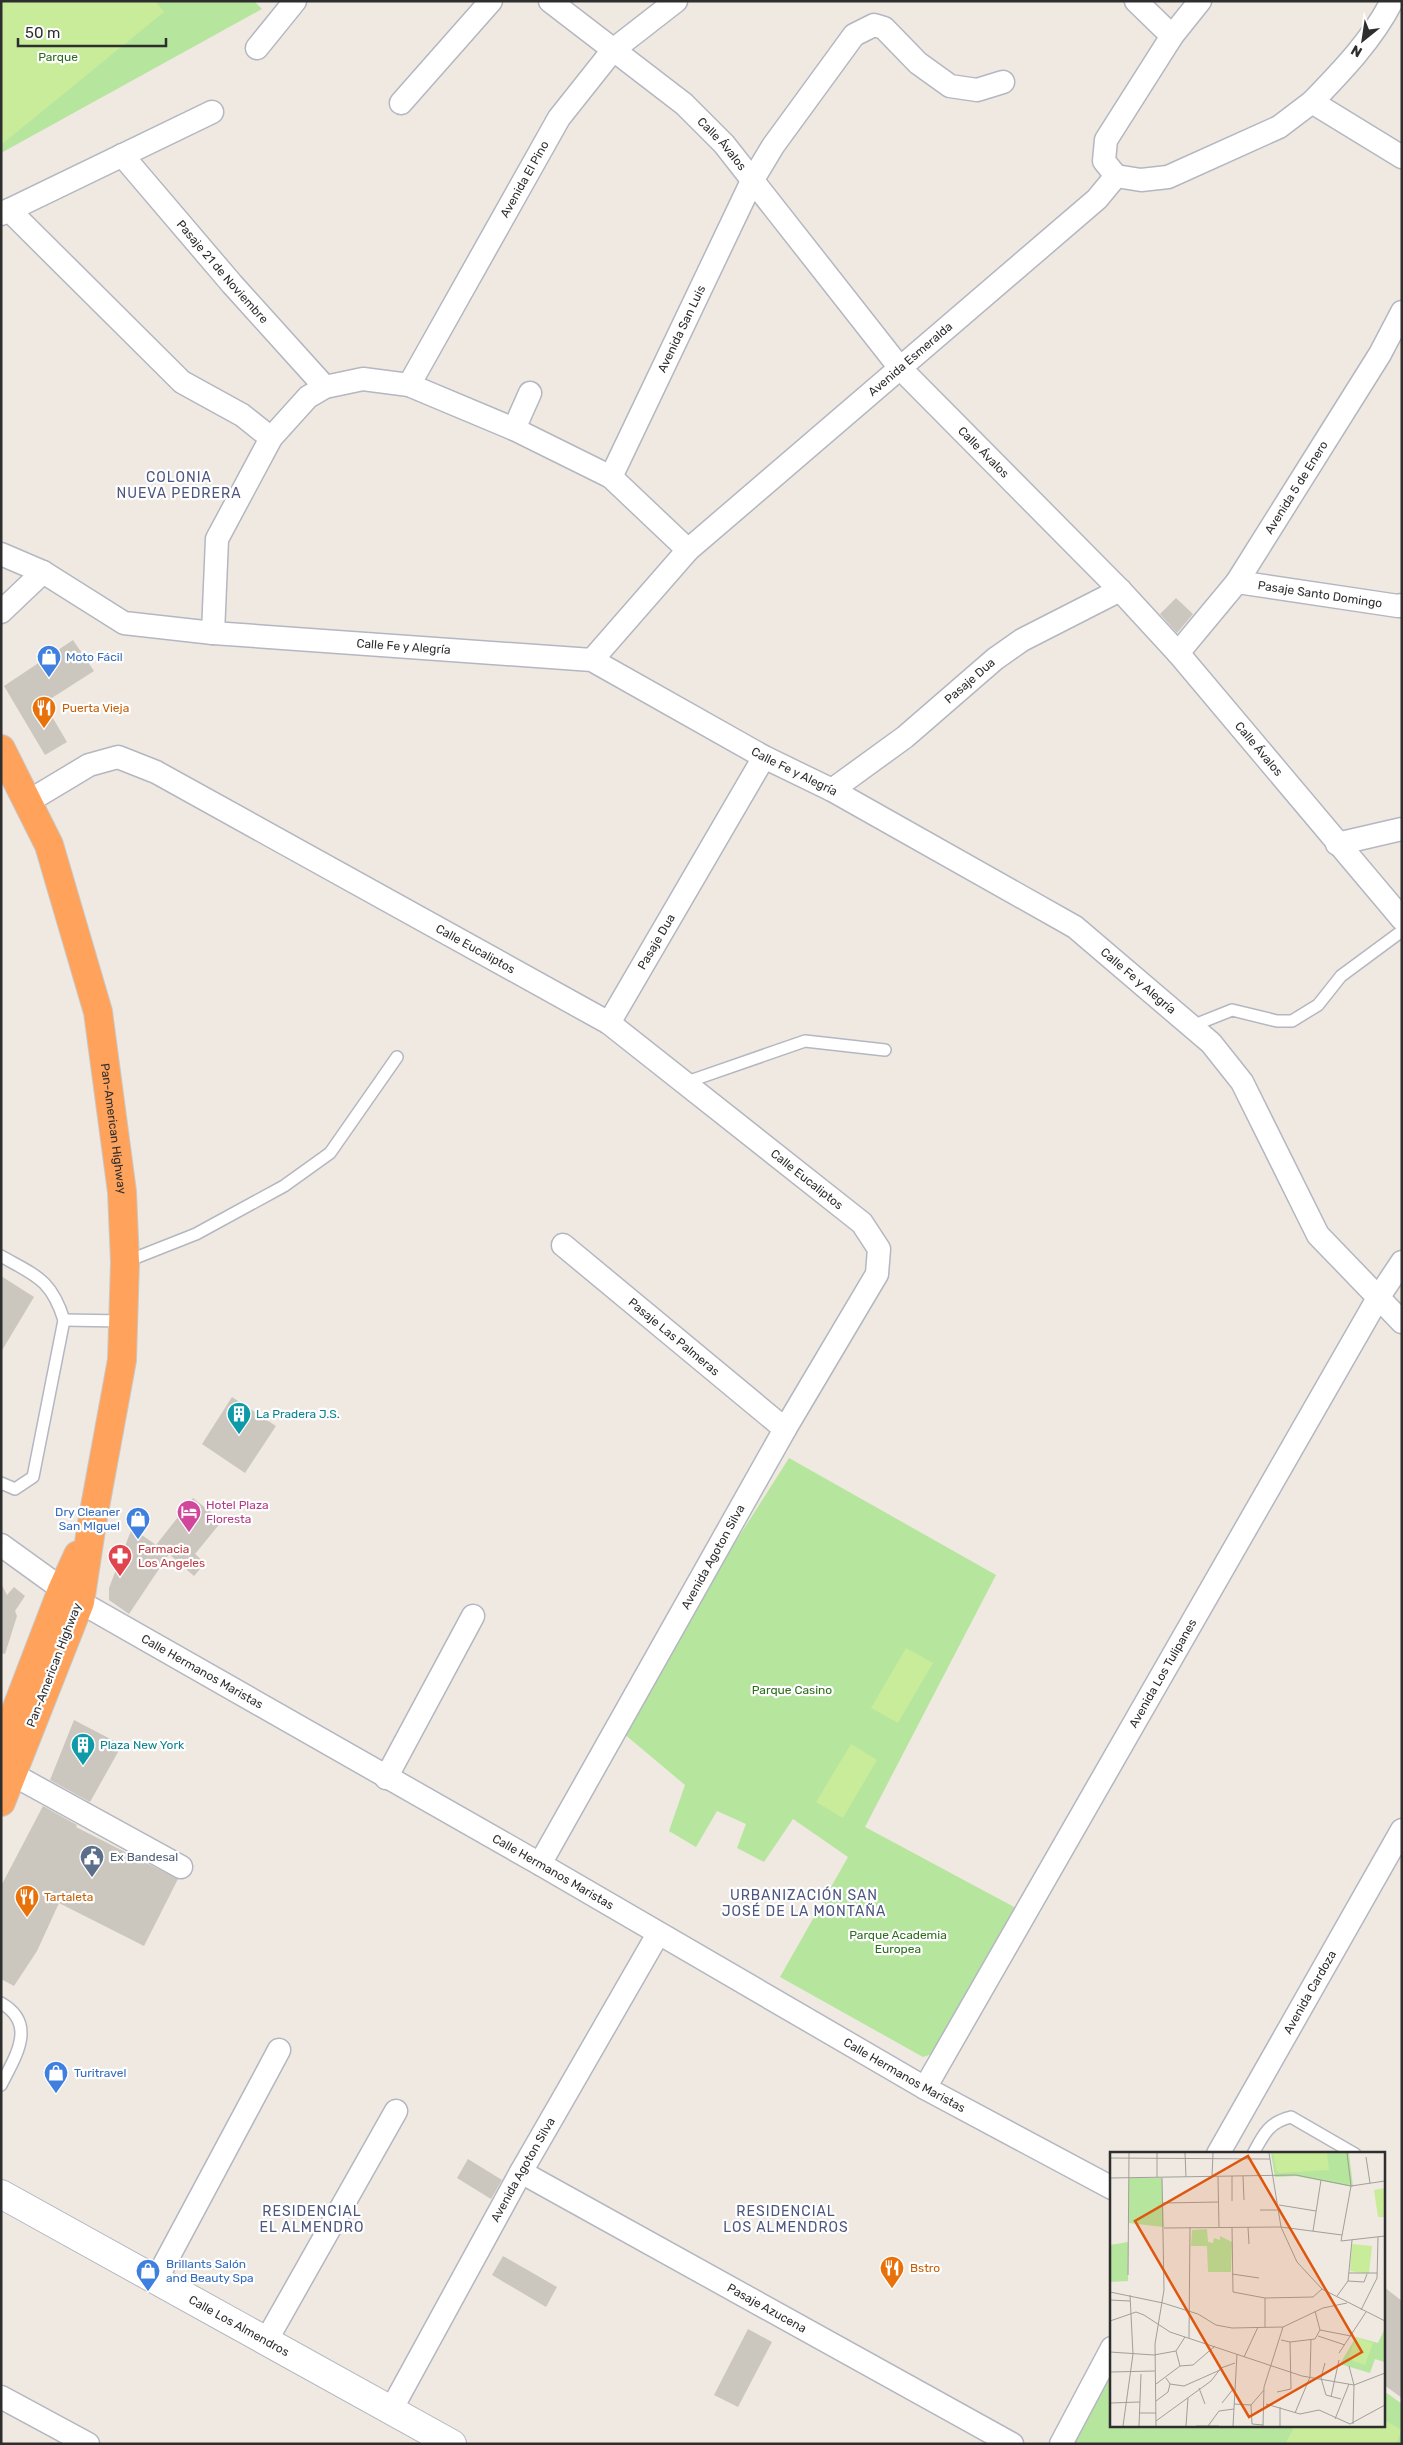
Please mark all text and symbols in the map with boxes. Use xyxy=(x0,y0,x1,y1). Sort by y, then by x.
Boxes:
scale bar xyxy=(18,15,165,47)
north arrow xyxy=(1338,15,1388,65)
text: 50 m xyxy=(25,24,60,42)
text: N xyxy=(1348,41,1365,61)
park label: Parque xyxy=(38,50,78,64)
street label: Calle Ávalos xyxy=(694,114,749,173)
street label: Avenida El Pino xyxy=(498,138,552,220)
street label: Pasaje 21 de Noviembre xyxy=(174,217,271,326)
street label: Avenida San Luis xyxy=(655,283,708,375)
street label: Avenida Esmeralda xyxy=(865,319,955,399)
street label: Calle Ávalos xyxy=(955,424,1012,481)
street label: Avenida 5 de Enero xyxy=(1262,438,1331,537)
district label: COLONIA NUEVA PEDRERA xyxy=(116,469,242,502)
street label: Pasaje Santo Domingo xyxy=(1257,578,1383,611)
street label: Calle Fe y Alegría xyxy=(356,636,451,657)
shop icon: Moto Fácil xyxy=(36,644,62,678)
place label: Moto Fácil xyxy=(66,650,123,664)
street label: Pasaje Dua xyxy=(942,655,998,706)
restaurant icon: Puerta Vieja xyxy=(31,695,57,729)
place label: Puerta Vieja xyxy=(62,701,129,715)
street label: Calle Ávalos xyxy=(1232,719,1286,779)
street label: Calle Fe y Alegría xyxy=(749,744,840,799)
street label: Pasaje Dua xyxy=(635,911,678,972)
street label: Calle Eucaliptos xyxy=(433,921,517,977)
street label: Calle Fe y Alegría xyxy=(1098,945,1179,1017)
street label: Pan-American Highway xyxy=(98,1062,129,1195)
street label: Calle Eucaliptos xyxy=(768,1146,846,1212)
street label: Pasaje Las Palmeras xyxy=(625,1295,722,1379)
building icon: La Pradera J.S. xyxy=(226,1401,252,1435)
place label: La Pradera J.S. xyxy=(256,1407,340,1421)
place label: Hotel Plaza Floresta xyxy=(206,1498,269,1526)
hotel icon: Hotel Plaza Floresta xyxy=(176,1499,202,1533)
street label: Avenida Agoton Silva xyxy=(678,1502,748,1612)
place label: Dry Cleaner San MIguel xyxy=(55,1505,120,1533)
shop icon: Dry Cleaner San MIguel xyxy=(125,1506,151,1540)
place label: Farmacia Los Angeles xyxy=(138,1542,205,1570)
pharmacy icon: Farmacia Los Angeles xyxy=(107,1543,133,1577)
street label: Pan-American Highway xyxy=(24,1601,84,1729)
street label: Avenida Los Tulipanes xyxy=(1126,1616,1199,1730)
street label: Calle Hermanos Maristas xyxy=(139,1631,265,1712)
park label: Parque Casino xyxy=(752,1683,832,1697)
building icon: Plaza New York xyxy=(70,1732,96,1766)
place label: Plaza New York xyxy=(100,1738,185,1752)
street label: Calle Hermanos Maristas xyxy=(490,1831,616,1912)
public building icon: Ex Bandesal xyxy=(79,1844,105,1878)
place label: Ex Bandesal xyxy=(110,1850,178,1864)
restaurant icon: Tartaleta xyxy=(14,1884,40,1918)
district label: URBANIZACIÓN SAN JOSÉ DE LA MONTAÑA xyxy=(722,1886,886,1920)
place label: Tartaleta xyxy=(44,1890,93,1904)
park label: Parque Academia Europea xyxy=(849,1928,947,1956)
street label: Avenida Cardoza xyxy=(1281,1948,1339,2036)
street label: Calle Hermanos Maristas xyxy=(841,2035,968,2115)
shop icon: Turitravel xyxy=(43,2060,69,2094)
place label: Turitravel xyxy=(74,2066,126,2080)
street label: Avenida Agoton Silva xyxy=(488,2115,558,2224)
inset map xyxy=(1110,2152,1386,2428)
district label: RESIDENCIAL EL ALMENDRO xyxy=(260,2203,364,2236)
district label: RESIDENCIAL LOS ALMENDROS xyxy=(723,2203,849,2236)
restaurant icon: Bstro xyxy=(879,2255,905,2289)
place label: Brillants Salón and Beauty Spa xyxy=(166,2257,254,2285)
shop icon: Brillants Salón and Beauty Spa xyxy=(135,2258,161,2292)
place label: Bstro xyxy=(910,2261,940,2275)
street label: Pasaje Azucena xyxy=(725,2281,809,2336)
street label: Calle Los Almendros xyxy=(186,2292,292,2359)

